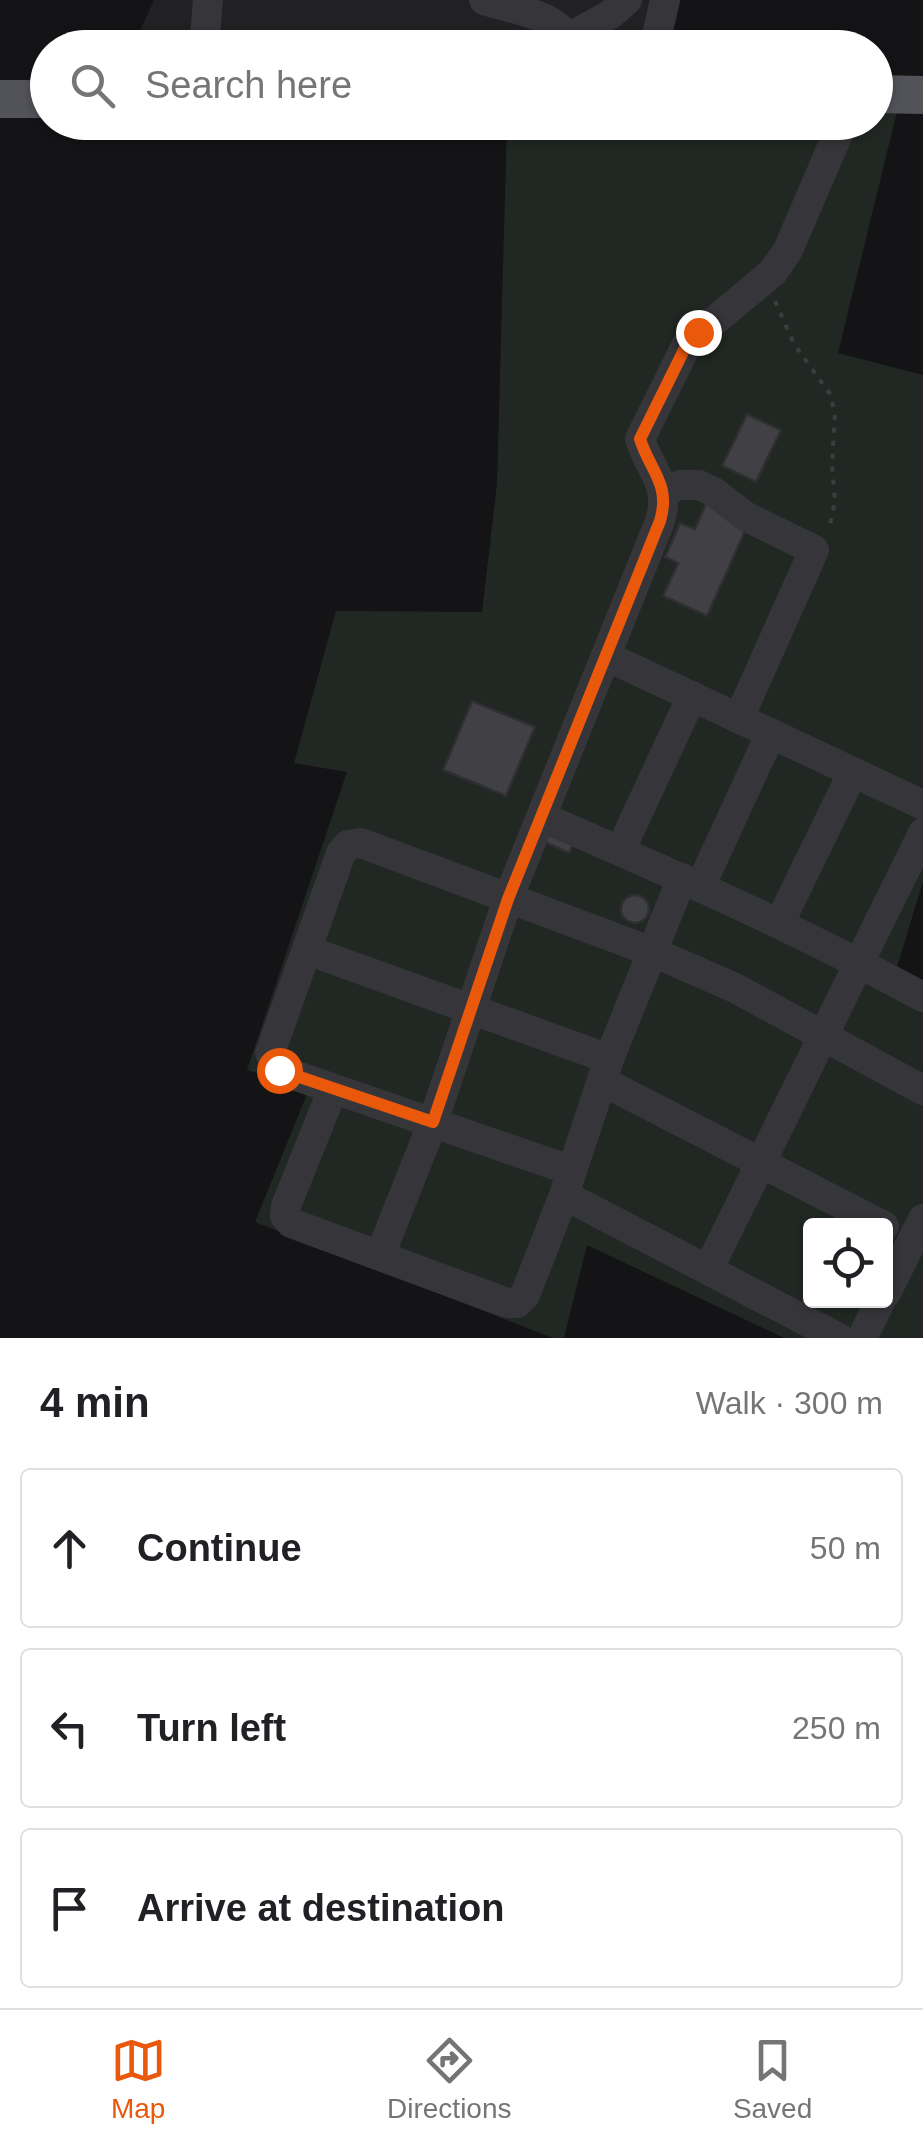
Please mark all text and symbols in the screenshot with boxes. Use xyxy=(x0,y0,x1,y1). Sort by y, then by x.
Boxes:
search box xyxy=(30,30,893,140)
icon: search xyxy=(65,58,120,113)
text: Search here xyxy=(145,64,352,106)
route end xyxy=(676,310,722,356)
route start xyxy=(257,1048,303,1094)
map controls xyxy=(803,1218,893,1308)
button: locate xyxy=(803,1218,893,1308)
text: 4 min xyxy=(40,1379,150,1426)
text: Walk · 300 m xyxy=(696,1385,883,1421)
icon: ahead xyxy=(42,1521,97,1576)
text: Continue xyxy=(137,1527,302,1569)
text: 50 m xyxy=(810,1530,881,1566)
icon: left xyxy=(42,1701,97,1756)
text: Turn left xyxy=(137,1707,286,1749)
text: 250 m xyxy=(792,1710,881,1746)
icon: arrive xyxy=(42,1881,97,1936)
text: Arrive at destination xyxy=(137,1887,504,1929)
tab: Map xyxy=(111,2033,166,2125)
tab: Directions xyxy=(387,2033,512,2125)
tab: Saved xyxy=(733,2033,812,2125)

